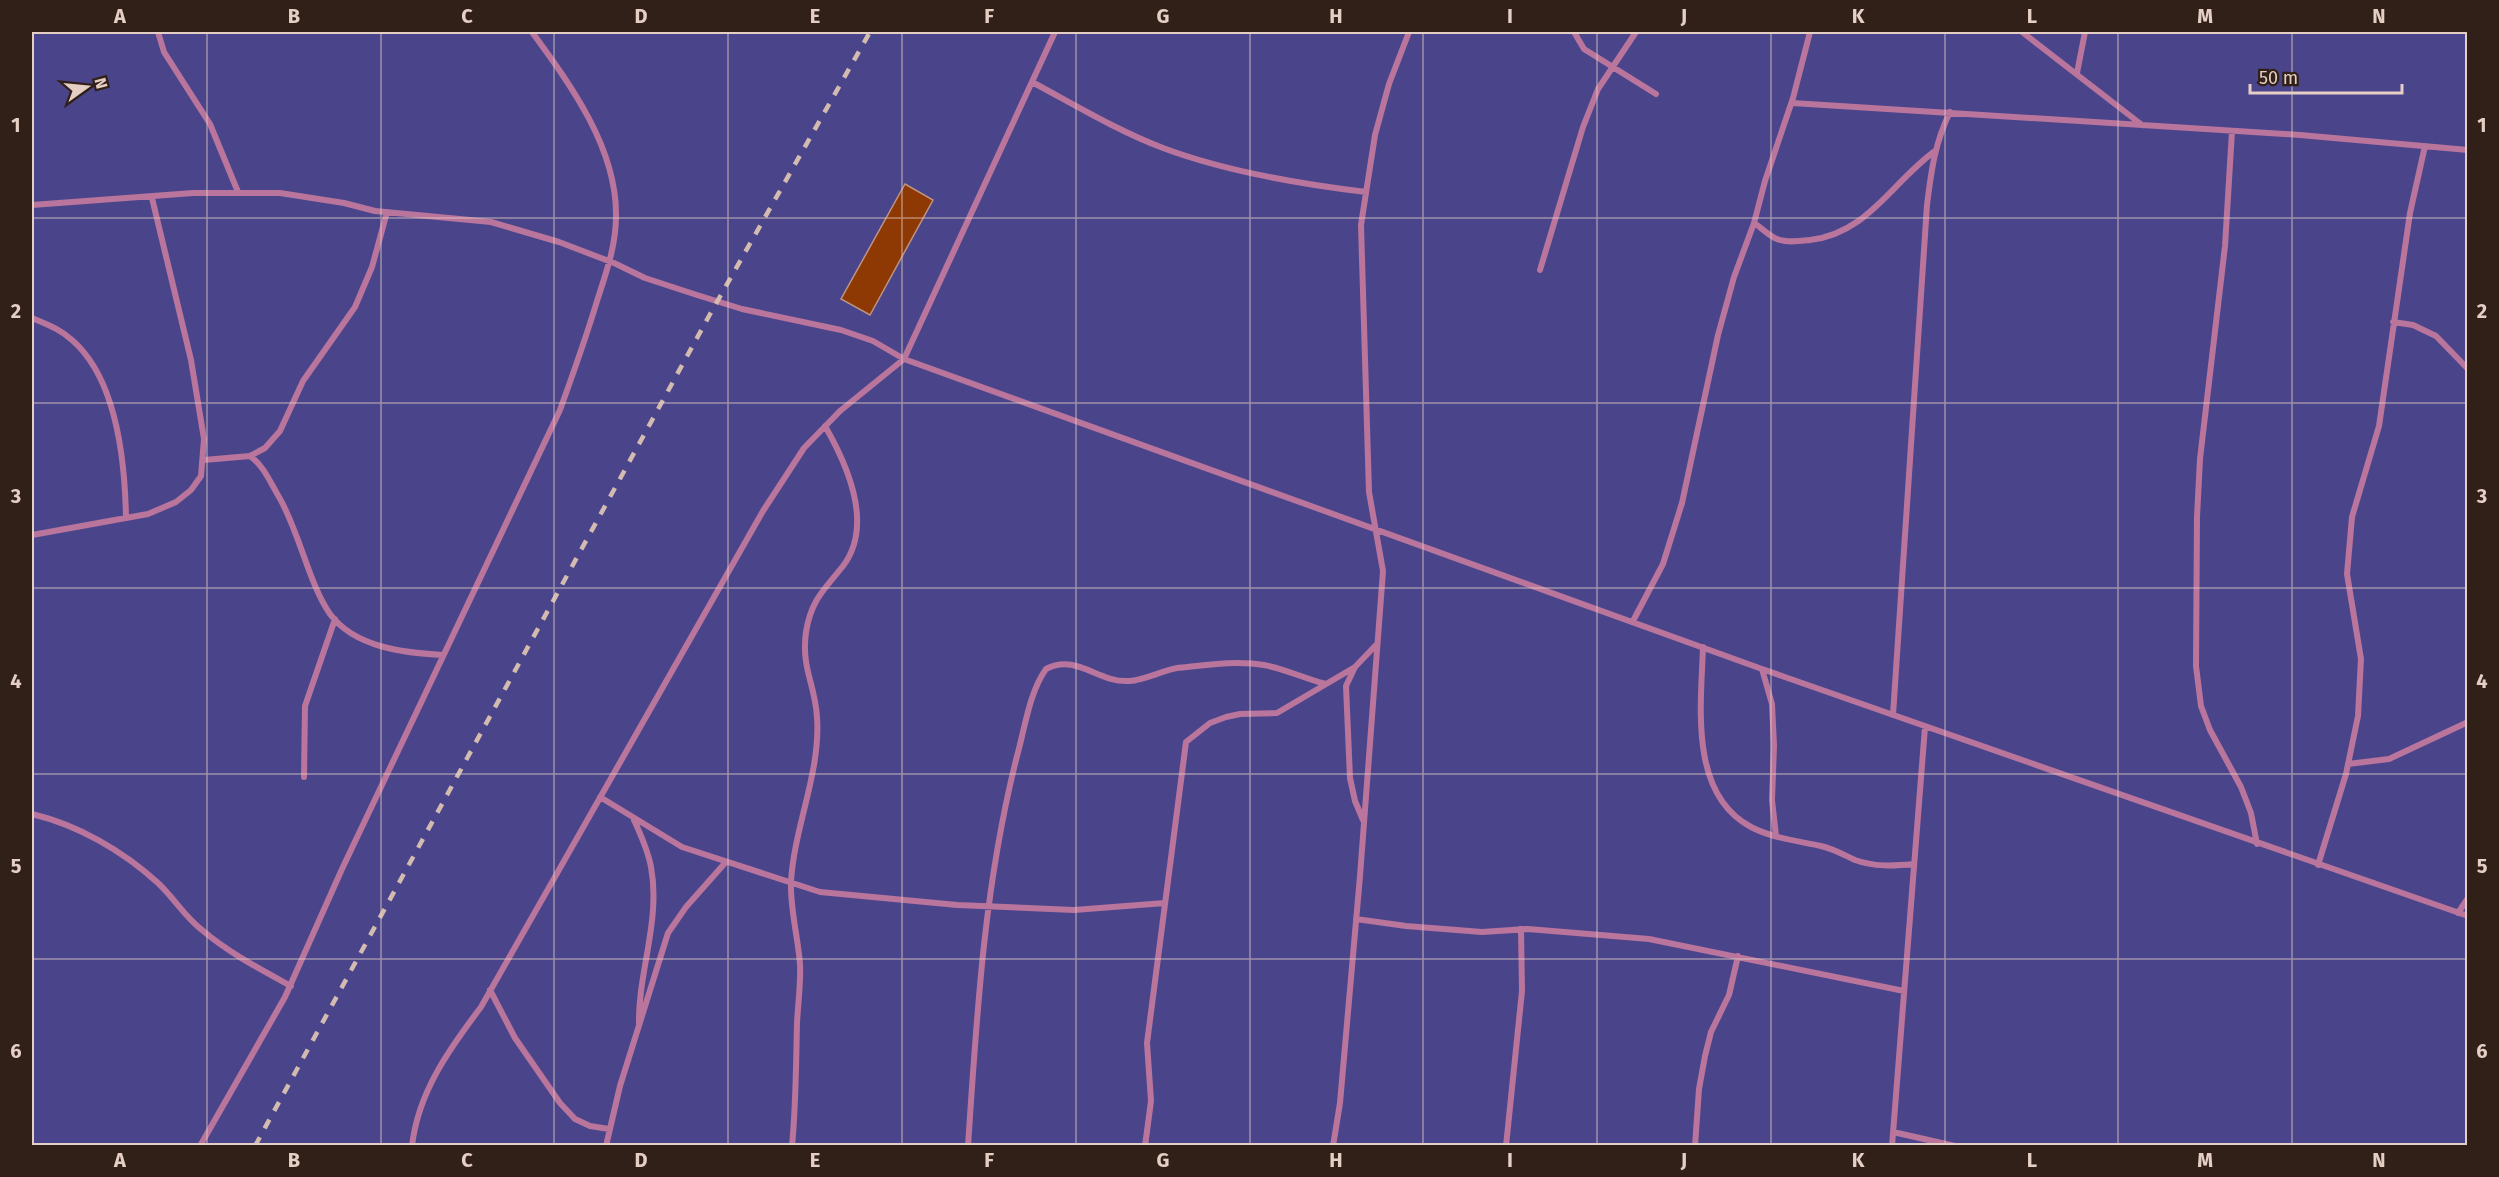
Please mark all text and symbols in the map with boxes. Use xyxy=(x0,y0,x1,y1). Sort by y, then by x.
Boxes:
text: A xyxy=(113,4,127,28)
text: B xyxy=(288,4,300,28)
text: C xyxy=(461,4,473,28)
text: D xyxy=(634,4,648,28)
text: E xyxy=(810,4,820,28)
text: F xyxy=(984,4,994,28)
text: G xyxy=(1157,4,1169,28)
text: H xyxy=(1329,4,1343,28)
text: I xyxy=(1507,4,1513,28)
text: J xyxy=(1680,4,1687,28)
text: K xyxy=(1852,4,1865,28)
text: L xyxy=(2027,4,2037,28)
text: M xyxy=(2197,4,2213,28)
text: N xyxy=(2372,4,2386,28)
north arrow xyxy=(57,57,117,117)
scale bar xyxy=(2250,57,2402,95)
text: 50 m xyxy=(2259,67,2298,89)
text: N xyxy=(90,76,112,91)
text: 1 xyxy=(11,113,21,137)
text: 1 xyxy=(2477,113,2487,137)
text: 2 xyxy=(11,299,21,323)
text: 2 xyxy=(2477,299,2487,323)
text: 3 xyxy=(10,484,21,508)
text: 3 xyxy=(2476,484,2487,508)
text: 4 xyxy=(10,669,22,693)
text: 4 xyxy=(2476,669,2488,693)
text: 5 xyxy=(11,854,22,878)
text: 5 xyxy=(2477,854,2488,878)
text: 6 xyxy=(10,1039,22,1063)
text: 6 xyxy=(2476,1039,2488,1063)
text: A xyxy=(113,1148,127,1172)
text: B xyxy=(288,1148,300,1172)
text: C xyxy=(461,1148,473,1172)
text: D xyxy=(634,1148,648,1172)
text: E xyxy=(810,1148,820,1172)
text: F xyxy=(984,1148,994,1172)
text: G xyxy=(1157,1148,1169,1172)
text: H xyxy=(1329,1148,1343,1172)
text: I xyxy=(1507,1148,1513,1172)
text: J xyxy=(1680,1148,1687,1172)
text: K xyxy=(1852,1148,1865,1172)
text: L xyxy=(2027,1148,2037,1172)
text: M xyxy=(2197,1148,2213,1172)
text: N xyxy=(2372,1148,2386,1172)

